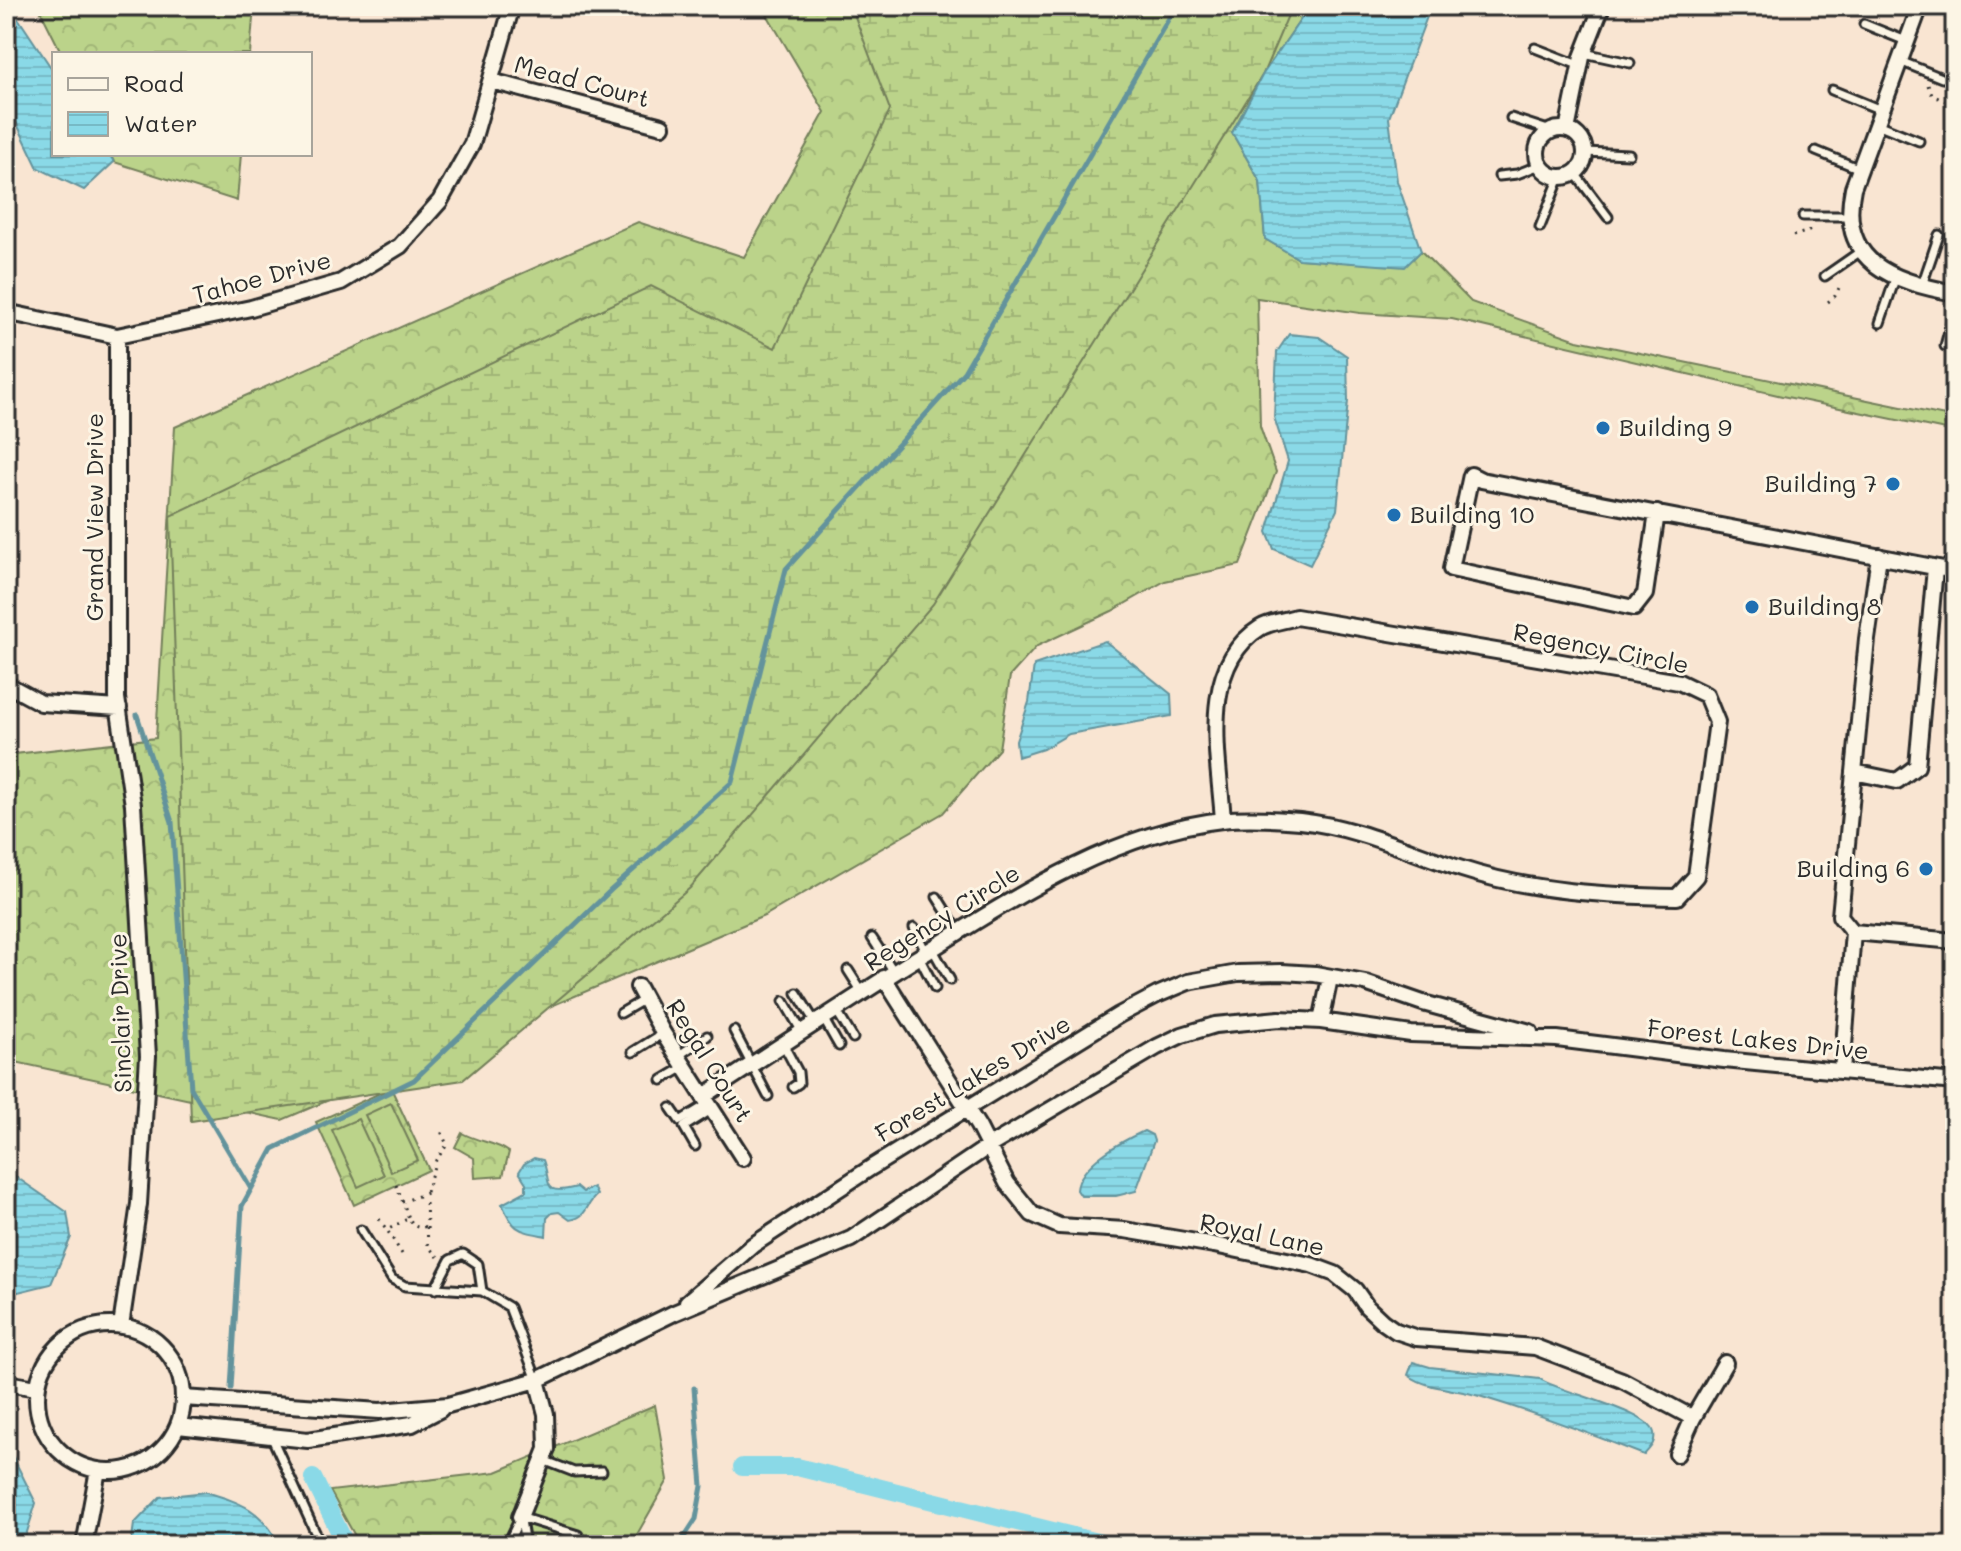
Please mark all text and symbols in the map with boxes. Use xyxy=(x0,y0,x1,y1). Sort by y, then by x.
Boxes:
street label: Mead Court xyxy=(511,48,654,114)
legend xyxy=(52,52,312,156)
text: Road xyxy=(124,67,184,98)
text: Water xyxy=(124,107,198,138)
street label: Tahoe Drive xyxy=(189,243,334,310)
place label: Building 9 xyxy=(1619,411,1732,442)
street label: Grand View Drive xyxy=(78,413,109,621)
marker: Building 9 xyxy=(1594,419,1612,437)
place label: Building 7 xyxy=(1765,467,1877,498)
marker: Building 7 xyxy=(1884,475,1902,493)
place label: Building 10 xyxy=(1410,498,1535,529)
marker: Building 10 xyxy=(1385,506,1403,524)
place label: Building 8 xyxy=(1768,590,1881,621)
marker: Building 8 xyxy=(1743,598,1761,616)
street label: Regency Circle xyxy=(1511,615,1692,680)
place label: Building 6 xyxy=(1797,852,1910,883)
street label: Regency Circle xyxy=(857,856,1025,977)
marker: Building 6 xyxy=(1917,860,1935,878)
street label: Sinclair Drive xyxy=(101,933,138,1093)
street label: Regal Court xyxy=(660,993,760,1128)
street label: Forest Lakes Drive xyxy=(869,1007,1076,1148)
street label: Forest Lakes Drive xyxy=(1646,1011,1870,1066)
street label: Royal Lane xyxy=(1197,1205,1327,1262)

